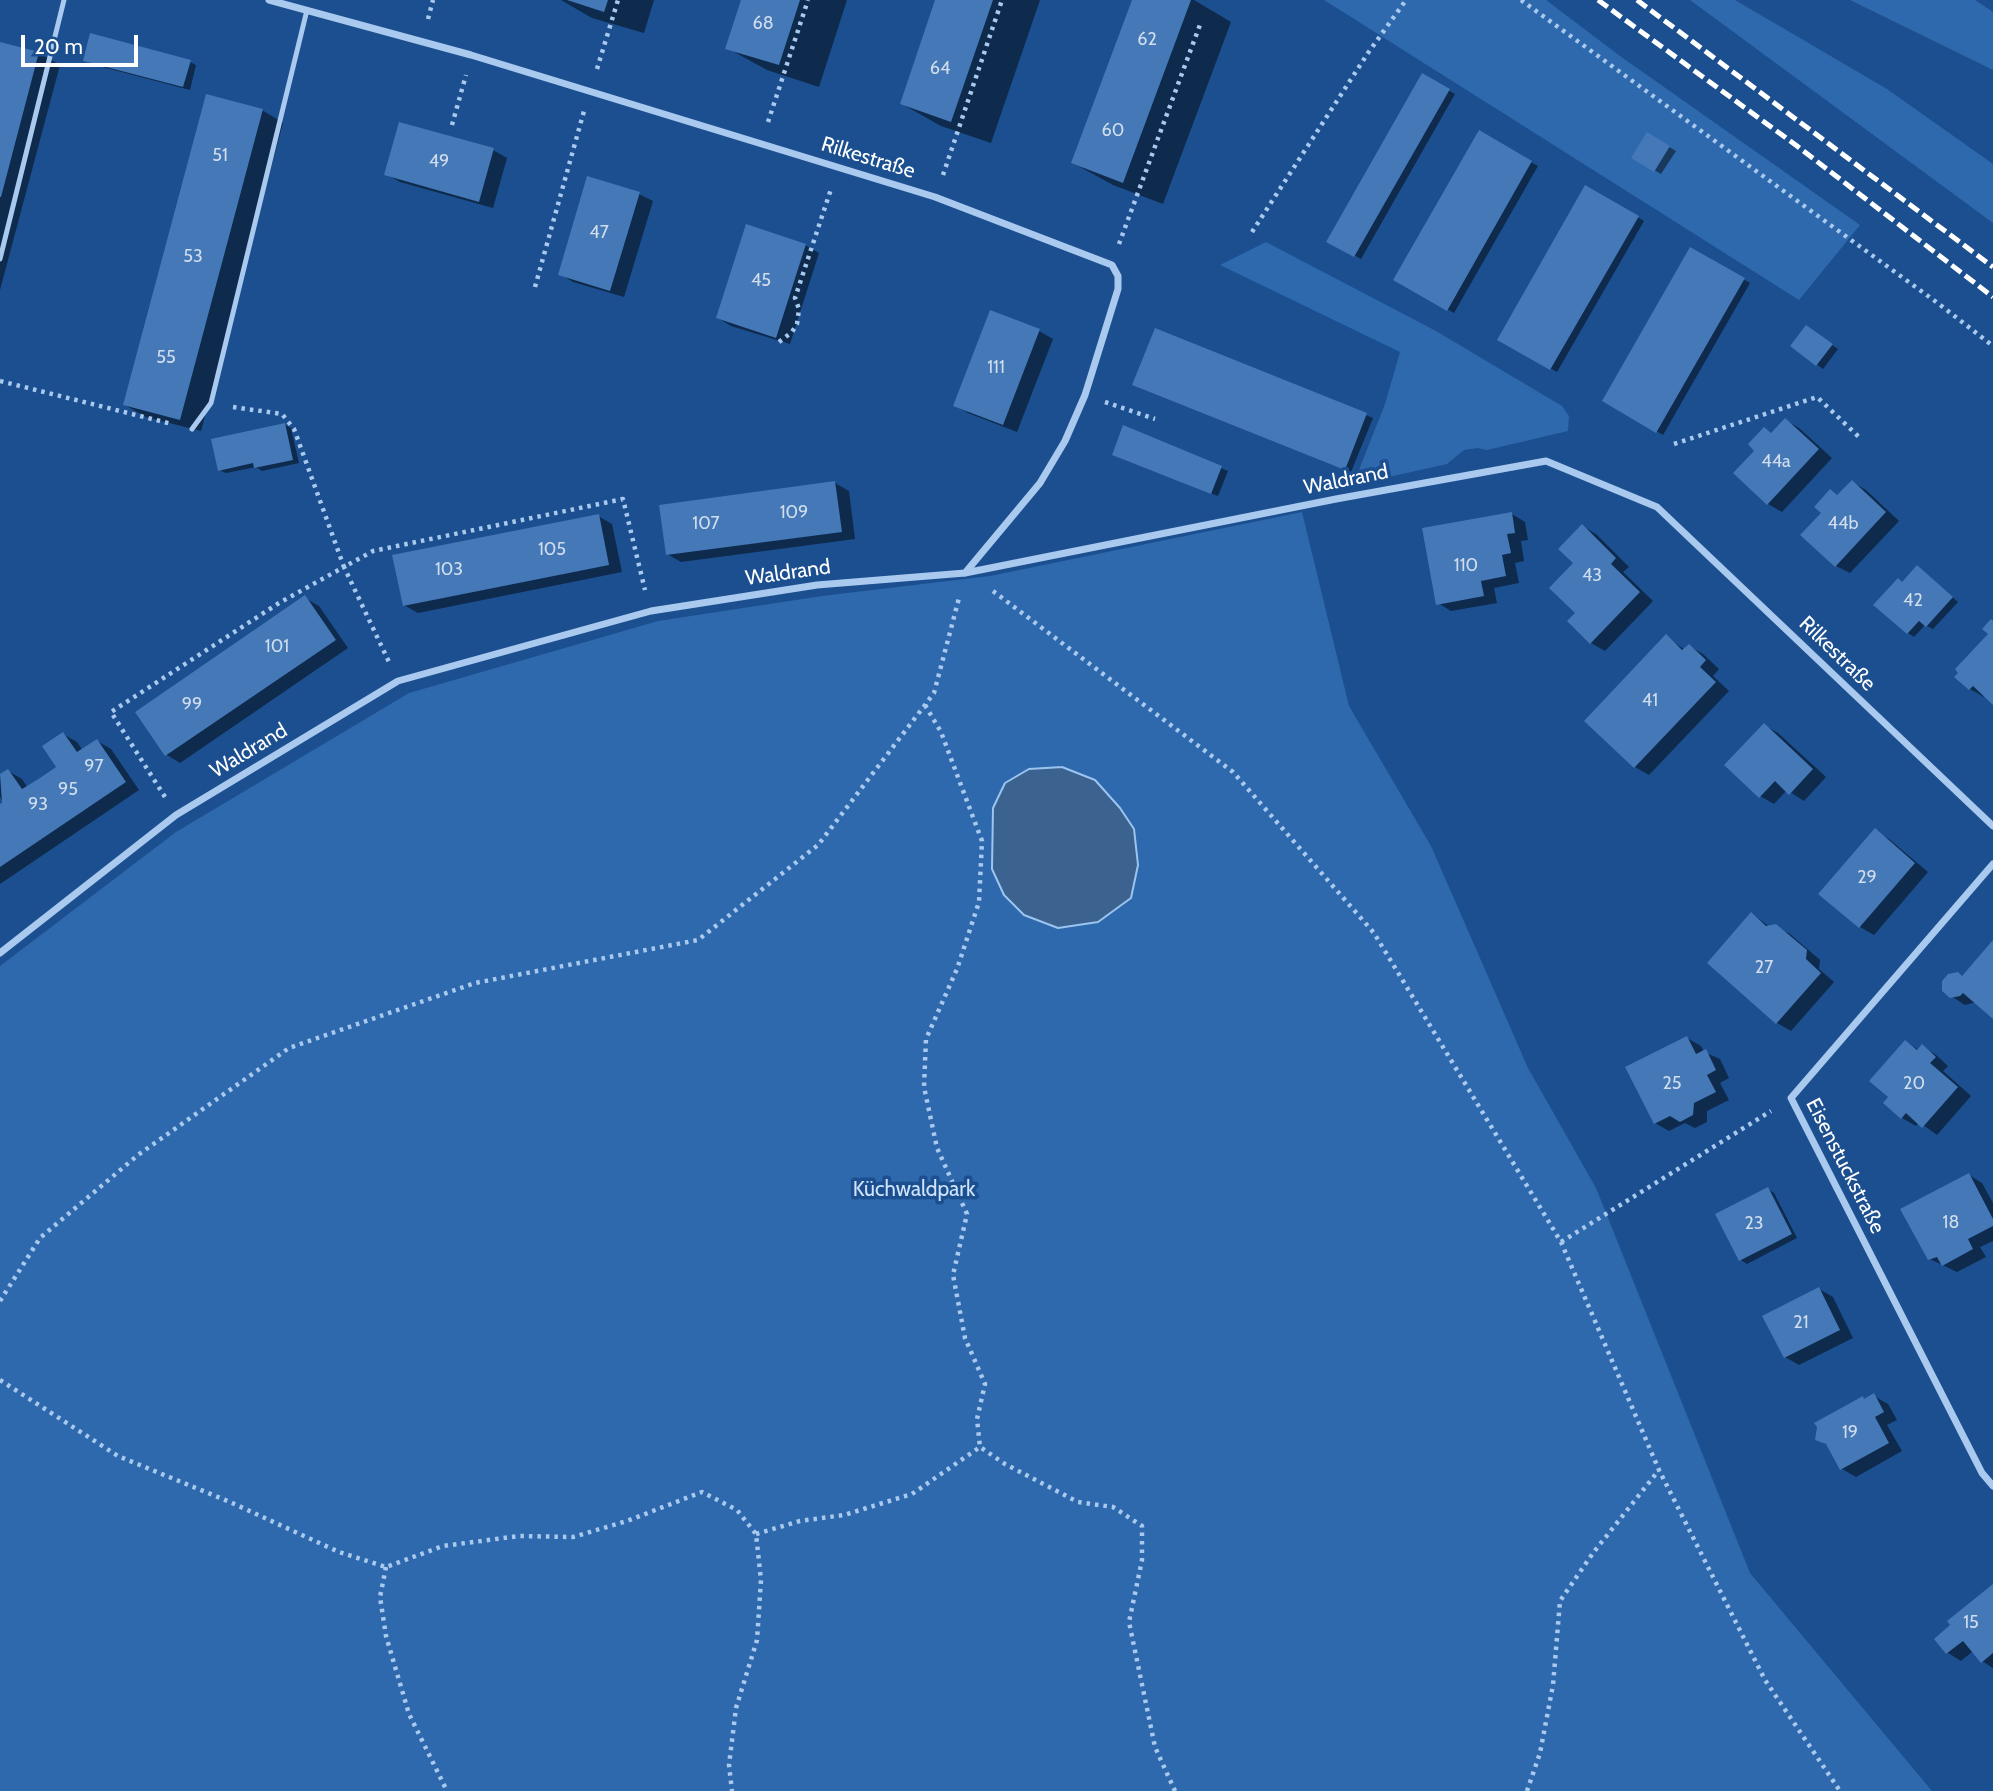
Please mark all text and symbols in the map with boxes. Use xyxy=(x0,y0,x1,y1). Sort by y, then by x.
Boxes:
house number: 68 xyxy=(752,13,774,35)
scale bar xyxy=(24,21,142,65)
house number: 62 xyxy=(1137,29,1157,51)
text: 20 m xyxy=(34,34,83,59)
house number: 64 xyxy=(930,58,950,80)
house number: 60 xyxy=(1102,120,1124,142)
street label: Rilkestraße xyxy=(818,132,918,184)
house number: 51 xyxy=(212,145,228,167)
house number: 49 xyxy=(429,151,449,173)
house number: 47 xyxy=(589,222,609,244)
house number: 53 xyxy=(183,246,203,268)
house number: 45 xyxy=(751,270,771,292)
house number: 55 xyxy=(156,347,176,369)
house number: 111 xyxy=(987,357,1005,379)
house number: 44a xyxy=(1761,451,1791,473)
street label: Waldrand xyxy=(1302,459,1390,501)
house number: 109 xyxy=(780,502,808,524)
house number: 107 xyxy=(692,513,720,535)
house number: 44b xyxy=(1828,513,1858,535)
house number: 105 xyxy=(538,539,566,561)
street label: Waldrand xyxy=(744,555,832,591)
house number: 110 xyxy=(1454,555,1478,577)
house number: 103 xyxy=(435,559,463,581)
house number: 43 xyxy=(1582,565,1602,587)
house number: 42 xyxy=(1903,590,1923,612)
street label: Rilkestraße xyxy=(1793,611,1881,697)
house number: 101 xyxy=(265,636,289,658)
house number: 41 xyxy=(1642,690,1658,712)
house number: 99 xyxy=(182,694,202,716)
street label: Waldrand xyxy=(206,718,292,784)
house number: 97 xyxy=(84,756,104,778)
house number: 95 xyxy=(58,779,78,801)
house number: 93 xyxy=(28,794,48,816)
house number: 29 xyxy=(1857,867,1877,889)
house number: 27 xyxy=(1755,957,1773,979)
house number: 25 xyxy=(1662,1073,1682,1095)
house number: 20 xyxy=(1903,1073,1925,1095)
street label: Eisenstuckstraße xyxy=(1800,1094,1890,1238)
park label: Küchwaldpark xyxy=(853,1177,975,1203)
house number: 18 xyxy=(1943,1212,1959,1234)
house number: 23 xyxy=(1744,1213,1764,1235)
house number: 21 xyxy=(1793,1312,1809,1334)
house number: 19 xyxy=(1842,1422,1858,1444)
house number: 15 xyxy=(1963,1612,1979,1634)

